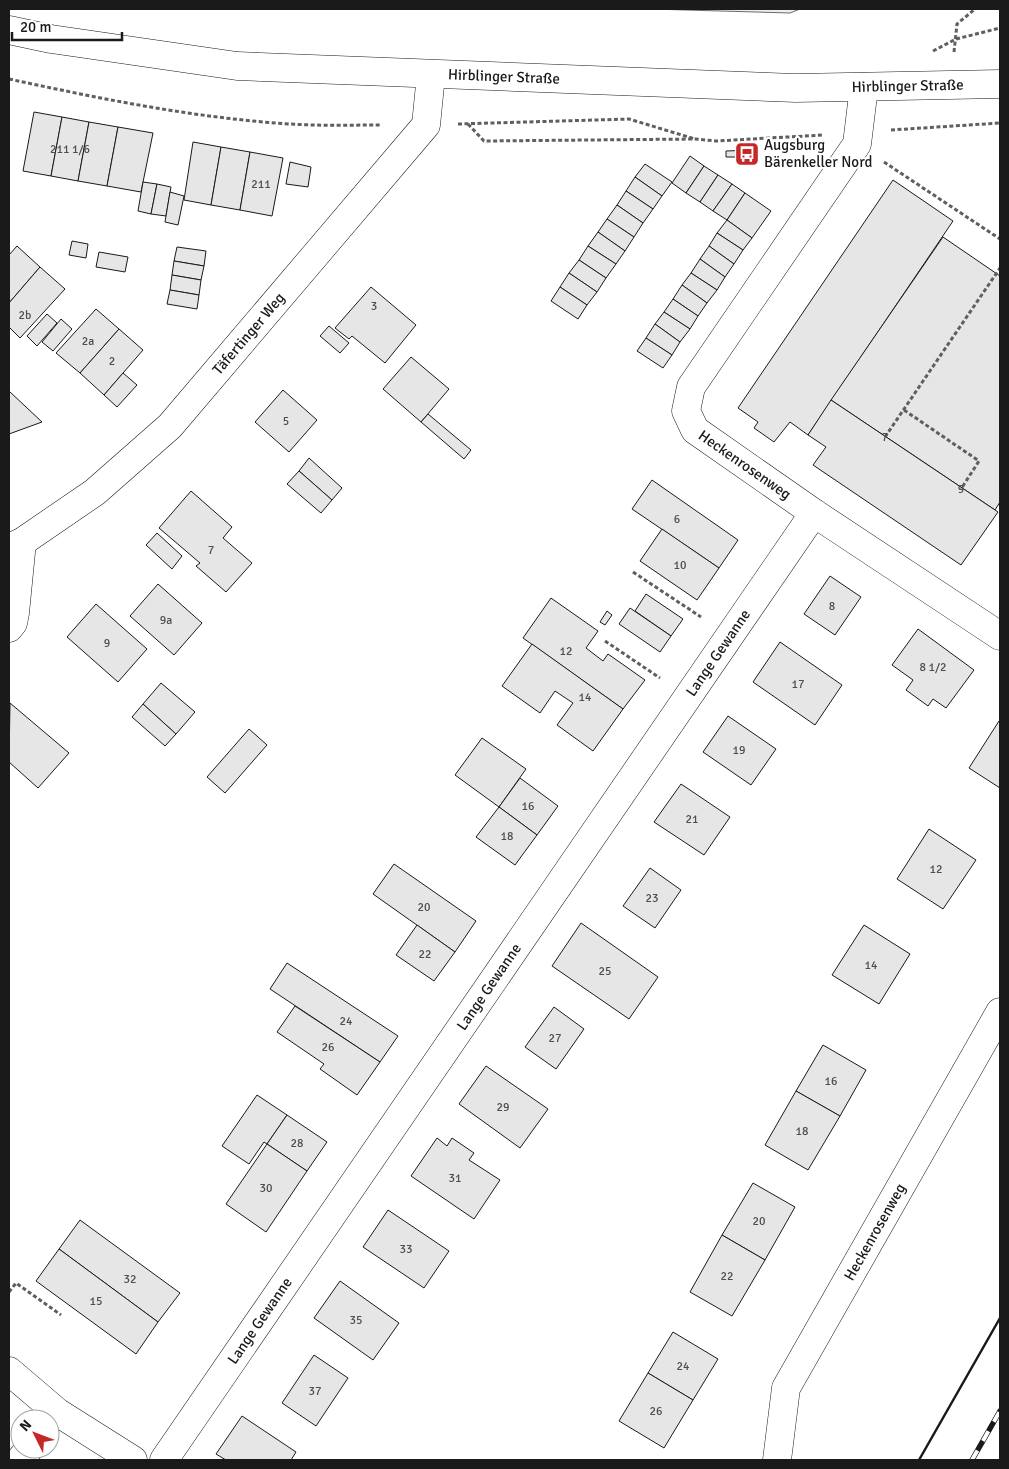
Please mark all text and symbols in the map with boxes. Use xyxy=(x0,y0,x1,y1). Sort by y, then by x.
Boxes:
scale bar xyxy=(12,10,122,42)
text: 20 m xyxy=(20,18,51,36)
street label: Hirblinger Straße xyxy=(448,65,560,88)
street label: Hirblinger Straße xyxy=(851,76,964,96)
place label: Augsburg Bärenkeller Nord xyxy=(764,136,873,171)
bus stop icon: Augsburg Bärenkeller Nord xyxy=(734,141,760,167)
house number: 211 1/6 xyxy=(50,142,90,157)
house number: 211 xyxy=(251,177,271,192)
street label: Täfertinger Weg xyxy=(209,289,289,378)
house number: 3 xyxy=(371,299,377,314)
house number: 2b xyxy=(19,308,31,323)
house number: 2a xyxy=(82,334,94,349)
house number: 2 xyxy=(109,354,115,369)
house number: 5 xyxy=(283,414,289,429)
street label: Heckenrosenweg xyxy=(695,426,795,503)
house number: 7 xyxy=(882,430,888,445)
house number: 9 xyxy=(958,482,964,497)
house number: 6 xyxy=(674,512,680,527)
house number: 7 xyxy=(208,543,214,558)
house number: 10 xyxy=(674,558,686,573)
house number: 8 xyxy=(829,599,835,614)
street label: Lange Gewanne xyxy=(682,606,754,700)
house number: 9a xyxy=(160,613,172,628)
house number: 9 xyxy=(104,636,110,651)
house number: 12 xyxy=(560,644,572,659)
house number: 8 1/2 xyxy=(919,660,947,675)
house number: 17 xyxy=(792,677,804,692)
house number: 14 xyxy=(579,690,592,705)
house number: 19 xyxy=(733,743,745,758)
house number: 16 xyxy=(522,799,534,814)
house number: 21 xyxy=(686,812,698,827)
house number: 18 xyxy=(501,829,513,844)
house number: 12 xyxy=(930,862,942,877)
house number: 23 xyxy=(646,891,658,906)
house number: 20 xyxy=(418,900,430,915)
street label: Lange Gewanne xyxy=(453,940,525,1034)
house number: 22 xyxy=(419,947,431,962)
house number: 14 xyxy=(865,958,878,973)
house number: 25 xyxy=(599,964,611,979)
house number: 24 xyxy=(340,1014,353,1029)
house number: 27 xyxy=(549,1031,561,1046)
house number: 26 xyxy=(322,1040,334,1055)
house number: 16 xyxy=(825,1074,837,1089)
house number: 29 xyxy=(497,1100,509,1115)
house number: 18 xyxy=(796,1124,808,1139)
house number: 28 xyxy=(291,1136,303,1151)
house number: 31 xyxy=(449,1171,461,1186)
street label: Heckenrosenweg xyxy=(840,1180,910,1284)
house number: 30 xyxy=(260,1181,272,1196)
house number: 20 xyxy=(753,1214,765,1229)
house number: 33 xyxy=(400,1242,412,1257)
house number: 22 xyxy=(721,1269,733,1284)
house number: 32 xyxy=(124,1272,136,1287)
street label: Lange Gewanne xyxy=(224,1274,296,1368)
house number: 15 xyxy=(90,1294,102,1309)
house number: 35 xyxy=(350,1313,362,1328)
house number: 24 xyxy=(677,1359,690,1374)
house number: 37 xyxy=(309,1384,321,1399)
house number: 26 xyxy=(650,1404,662,1419)
north arrow xyxy=(10,1409,60,1459)
text: N xyxy=(16,1416,35,1435)

